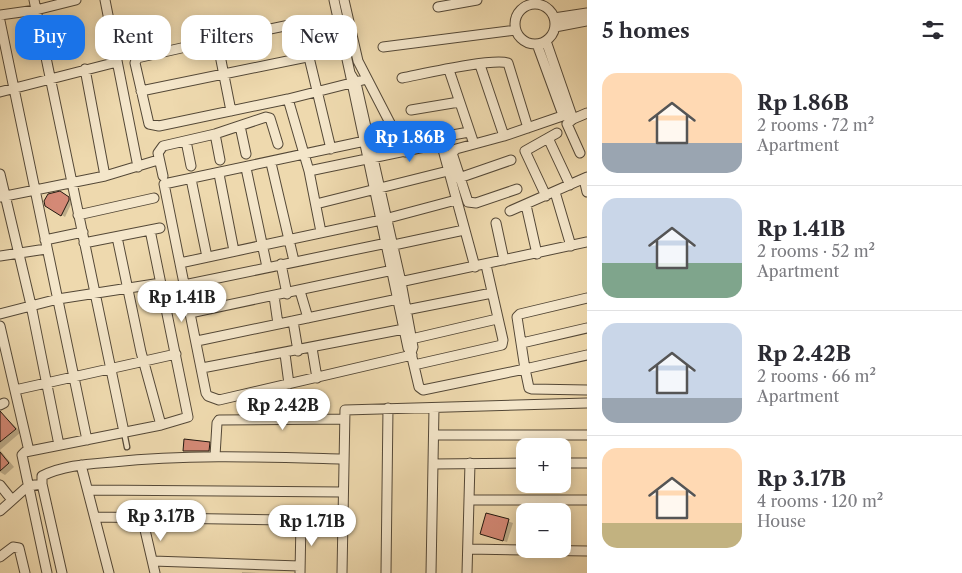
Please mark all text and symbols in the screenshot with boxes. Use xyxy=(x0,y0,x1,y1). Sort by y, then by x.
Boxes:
chip: Buy xyxy=(15,15,85,60)
chip: Rent xyxy=(95,15,171,60)
chip: Filters xyxy=(181,15,272,60)
chip: New xyxy=(282,15,357,60)
icon: filters xyxy=(919,16,947,44)
text: 5 homes xyxy=(602,18,690,43)
text: Rp 1.86B xyxy=(757,90,849,115)
icon: home xyxy=(642,93,702,153)
text: 2 rooms · 72 m² xyxy=(757,115,874,135)
pin: Rp 1.86B xyxy=(358,120,462,163)
text: Rp 1.86B xyxy=(375,127,445,147)
text: Apartment xyxy=(757,135,839,155)
text: Rp 1.41B xyxy=(757,216,845,241)
icon: home xyxy=(642,218,702,278)
text: 2 rooms · 52 m² xyxy=(757,241,875,261)
text: Apartment xyxy=(757,261,839,281)
pin: Rp 1.41B xyxy=(130,280,234,323)
text: Rp 1.41B xyxy=(148,287,216,307)
text: Rp 2.42B xyxy=(757,341,851,366)
icon: home xyxy=(642,343,702,403)
text: 2 rooms · 66 m² xyxy=(757,366,876,386)
text: Apartment xyxy=(757,386,839,406)
pin: Rp 2.42B xyxy=(231,388,335,431)
text: Rp 2.42B xyxy=(247,395,319,415)
map controls xyxy=(516,438,571,558)
button: + xyxy=(516,438,571,493)
text: Rp 3.17B xyxy=(757,466,846,491)
icon: home xyxy=(642,468,702,528)
text: 4 rooms · 120 m² xyxy=(757,491,883,511)
pin: Rp 3.17B xyxy=(109,500,213,542)
button: − xyxy=(516,503,571,558)
pin: Rp 1.71B xyxy=(260,504,364,547)
text: Rp 3.17B xyxy=(127,506,195,526)
text: Rp 1.71B xyxy=(279,511,345,531)
text: House xyxy=(757,511,806,531)

